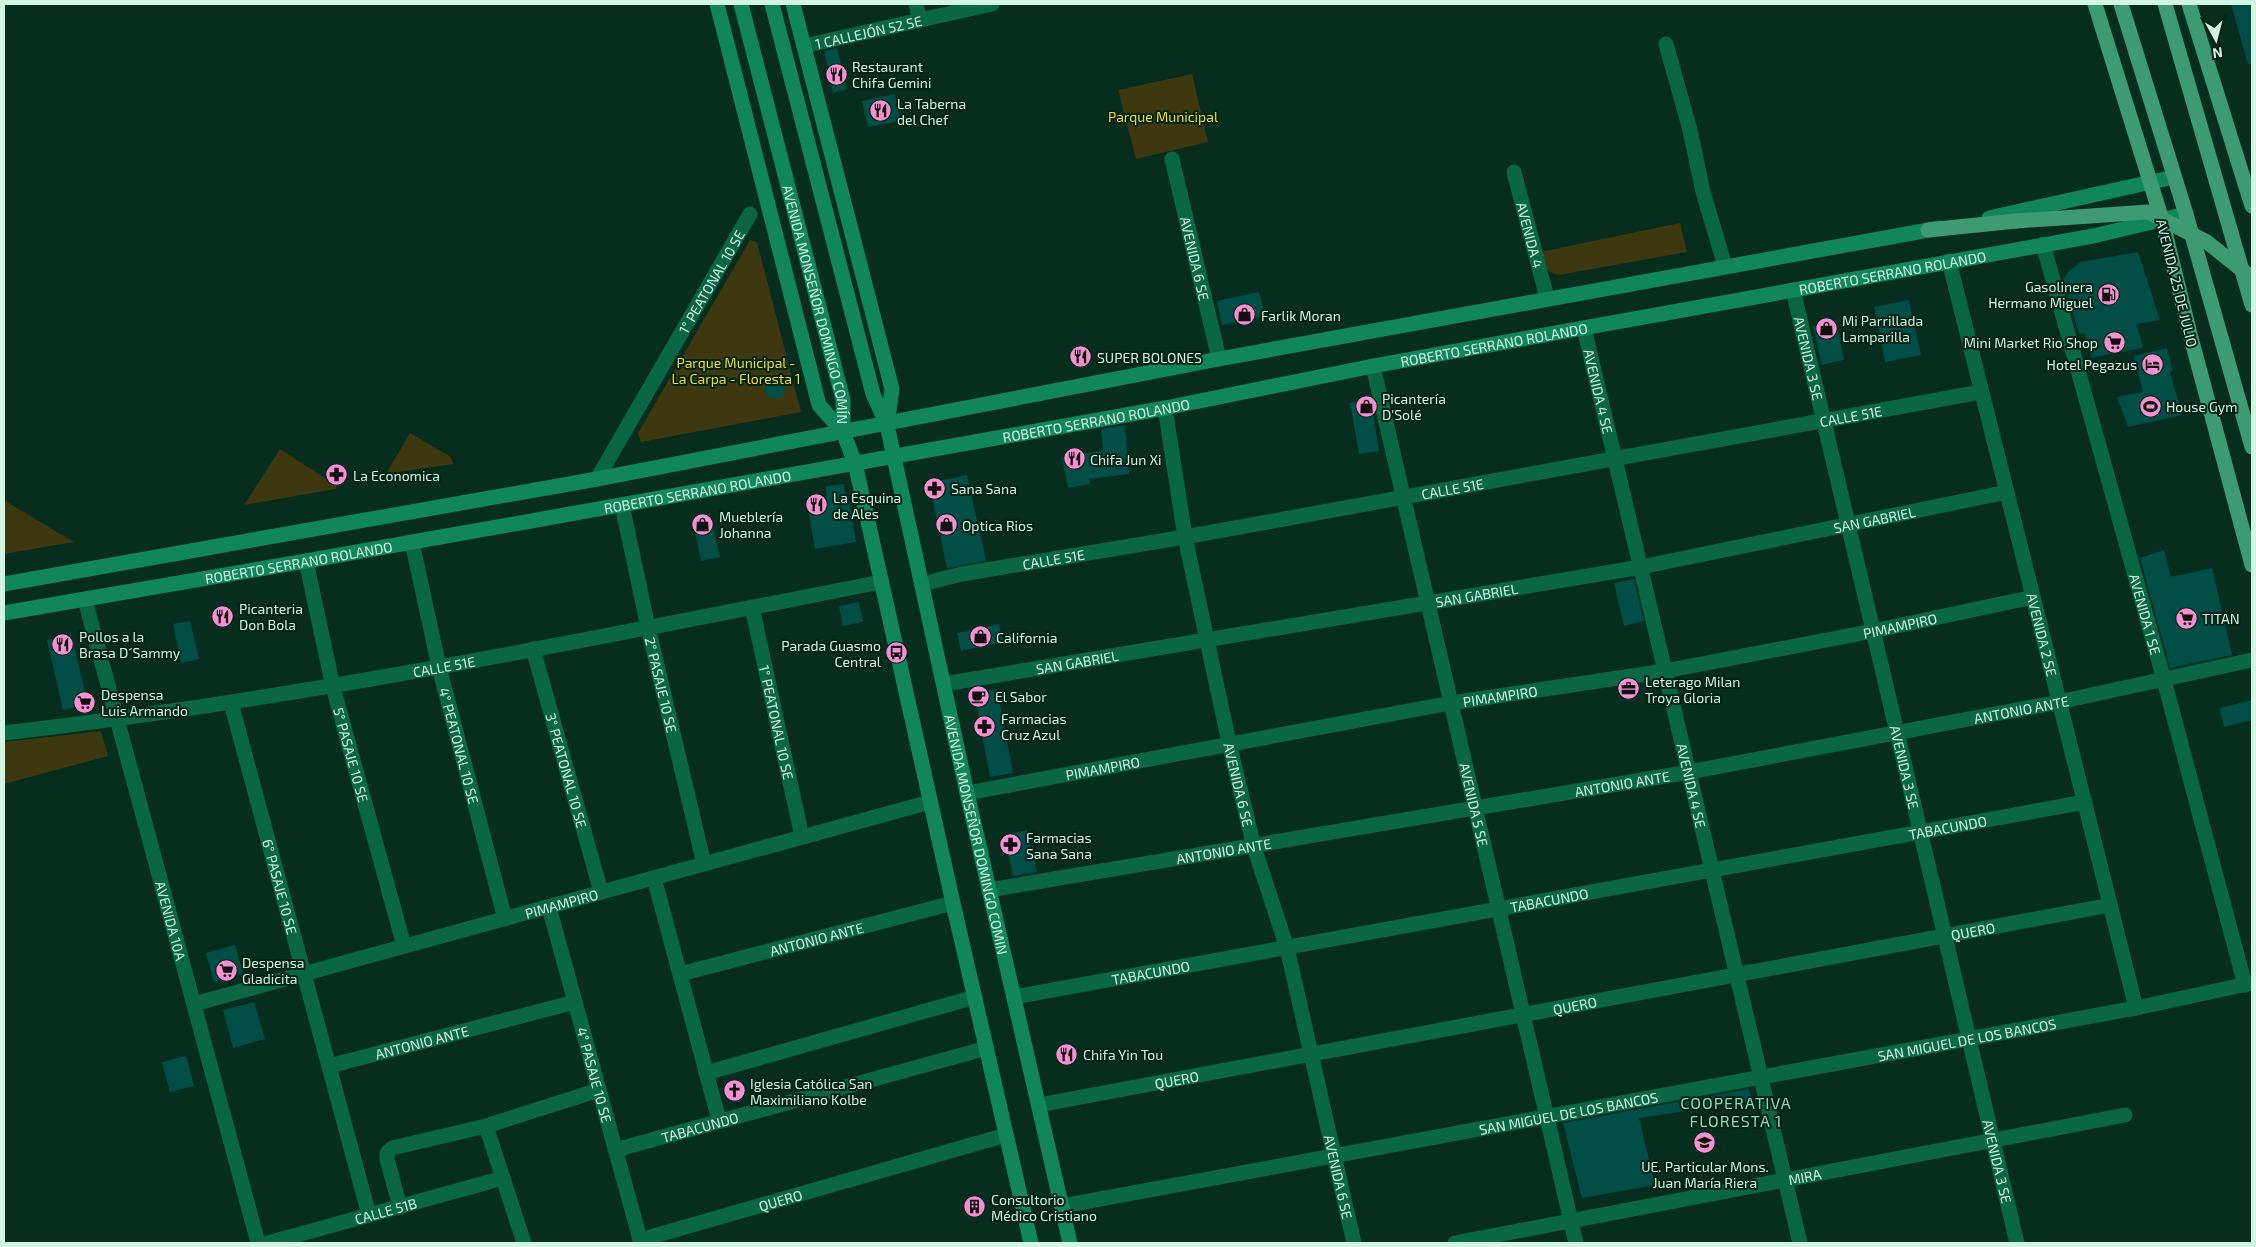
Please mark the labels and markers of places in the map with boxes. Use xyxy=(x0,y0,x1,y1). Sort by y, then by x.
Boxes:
place label: Restaurant Chifa Gemini xyxy=(852,58,931,91)
restaurant icon: Restaurant Chifa Gemini xyxy=(824,62,848,86)
place label: La Taberna del Chef xyxy=(897,95,966,128)
restaurant icon: La Taberna del Chef xyxy=(869,99,893,123)
place label: Gasolinera Hermano Miguel xyxy=(1988,278,2094,311)
fuel station icon: Gasolinera Hermano Miguel xyxy=(2097,282,2121,306)
shop icon: Farlik Moran xyxy=(1233,303,1257,327)
place label: Farlik Moran xyxy=(1261,307,1341,324)
place label: Mi Parrillada Lamparilla xyxy=(1842,312,1923,345)
shop icon: Mi Parrillada Lamparilla xyxy=(1814,316,1838,340)
supermarket icon: Mini Market Rio Shop xyxy=(2102,330,2126,354)
place label: Mini Market Rio Shop xyxy=(1964,334,2098,351)
restaurant icon: SUPER BOLONES xyxy=(1069,345,1093,369)
place label: SUPER BOLONES xyxy=(1097,349,1202,366)
hotel icon: Hotel Pegazus xyxy=(2141,352,2165,376)
place label: Hotel Pegazus xyxy=(2047,356,2137,373)
place label: Picantería D'Solé xyxy=(1382,390,1446,423)
shop icon: Picantería D'Solé xyxy=(1354,394,1378,418)
sports icon: House Gym xyxy=(2138,394,2162,418)
place label: House Gym xyxy=(2166,398,2238,415)
restaurant icon: Chifa Jun Xi xyxy=(1062,447,1086,471)
place label: Chifa Jun Xi xyxy=(1090,451,1161,468)
pharmacy icon: La Economica xyxy=(325,463,349,487)
place label: La Economica xyxy=(353,467,440,484)
pharmacy icon: Sana Sana xyxy=(923,476,947,500)
place label: Sana Sana xyxy=(951,480,1017,497)
place label: La Esquina de Ales xyxy=(833,489,901,522)
restaurant icon: La Esquina de Ales xyxy=(805,493,829,517)
place label: Mueblería Johanna xyxy=(719,508,783,541)
shop icon: Mueblería Johanna xyxy=(691,512,715,536)
shop icon: Optica Rios xyxy=(934,513,958,537)
place label: Optica Rios xyxy=(962,517,1033,534)
place label: Picanteria Don Bola xyxy=(239,600,303,633)
restaurant icon: Picanteria Don Bola xyxy=(211,604,235,628)
supermarket icon: TITAN xyxy=(2174,606,2198,630)
place label: TITAN xyxy=(2202,610,2240,627)
shop icon: California xyxy=(968,625,992,649)
place label: Pollos a la Brasa D´Sammy xyxy=(79,628,181,661)
place label: California xyxy=(996,629,1057,646)
restaurant icon: Pollos a la Brasa D´Sammy xyxy=(51,632,75,656)
place label: Parada Guasmo Central xyxy=(781,637,882,670)
bus stop icon: Parada Guasmo Central xyxy=(885,641,909,665)
place label: Leterago Milan Troya Gloria xyxy=(1645,673,1740,706)
office icon: Leterago Milan Troya Gloria xyxy=(1617,677,1641,701)
cafe icon: El Sabor xyxy=(967,684,991,708)
place label: Despensa Luis Armando xyxy=(101,686,188,719)
place label: El Sabor xyxy=(995,688,1047,705)
supermarket icon: Despensa Luis Armando xyxy=(73,690,97,714)
place label: Farmacias Cruz Azul xyxy=(1001,710,1067,743)
pharmacy icon: Farmacias Cruz Azul xyxy=(973,714,997,738)
place label: Farmacias Sana Sana xyxy=(1026,829,1092,862)
pharmacy icon: Farmacias Sana Sana xyxy=(998,833,1022,857)
place label: Despensa Gladicita xyxy=(242,954,305,987)
supermarket icon: Despensa Gladicita xyxy=(214,958,238,982)
restaurant icon: Chifa Yin Tou xyxy=(1055,1042,1079,1066)
place label: Chifa Yin Tou xyxy=(1083,1046,1163,1063)
place label: Iglesia Católica San Maximiliano Kolbe xyxy=(750,1075,872,1108)
church icon: Iglesia Católica San Maximiliano Kolbe xyxy=(722,1079,746,1103)
school or university icon: UE. Particular Mons. Juan María Riera xyxy=(1693,1131,1717,1155)
place label: UE. Particular Mons. Juan María Riera xyxy=(1641,1158,1769,1191)
place label: Consultorio Médico Cristiano xyxy=(991,1191,1097,1224)
building icon: Consultorio Médico Cristiano xyxy=(963,1195,987,1219)

